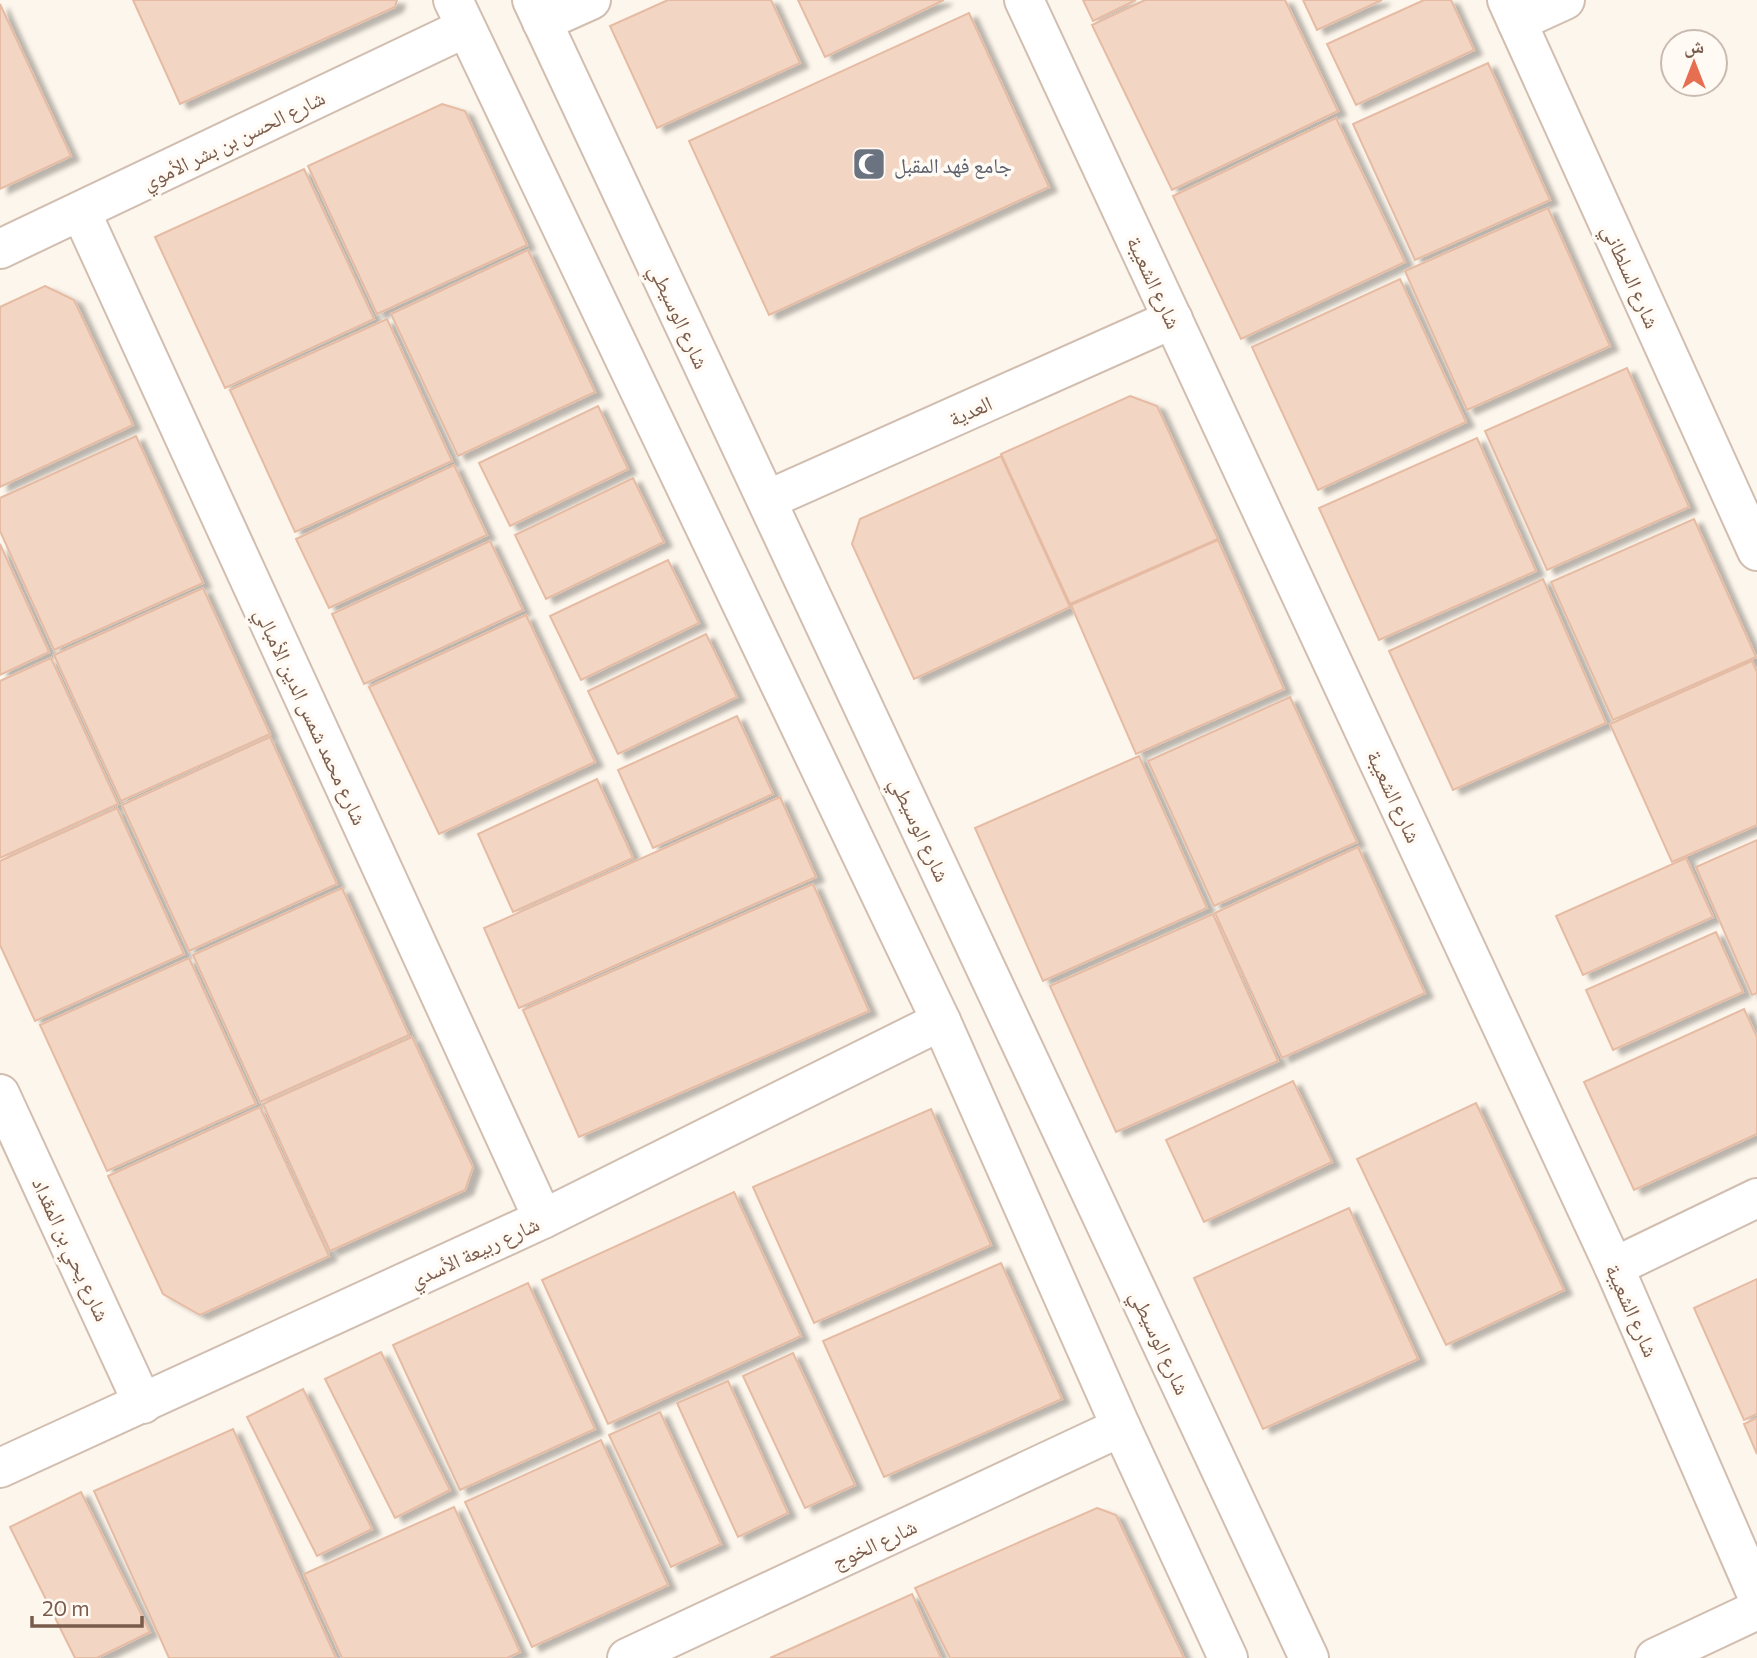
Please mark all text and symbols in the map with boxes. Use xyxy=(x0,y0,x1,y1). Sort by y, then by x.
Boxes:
north arrow xyxy=(1659,28,1729,98)
text: ش xyxy=(1684,34,1704,58)
street label: شارع الحسن بن بشر الأموي xyxy=(138,84,331,199)
mosque icon: جامع فهد المقبل xyxy=(850,145,888,183)
place label: جامع فهد المقبل xyxy=(894,152,1012,179)
street label: شارع السلطاني xyxy=(1593,220,1666,334)
street label: شارع الشعيبة xyxy=(1121,232,1187,333)
street label: شارع الوسيطي xyxy=(640,260,715,374)
street label: العدية xyxy=(944,389,996,431)
street label: شارع محمد شمس الدين الأمبالي xyxy=(246,603,373,831)
street label: شارع الشعيبة xyxy=(1361,746,1427,847)
street label: شارع الوسيطي xyxy=(881,773,956,887)
street label: شارع يحي بن المقداد xyxy=(23,1173,116,1327)
street label: شارع ربيعة الأسدي xyxy=(405,1210,545,1297)
street label: شارع الشعيبة xyxy=(1600,1260,1665,1361)
street label: شارع الوسيطي xyxy=(1121,1286,1196,1400)
street label: شارع الخوج xyxy=(828,1513,921,1575)
scale bar xyxy=(32,1584,142,1628)
text: 20 m xyxy=(42,1595,90,1620)

